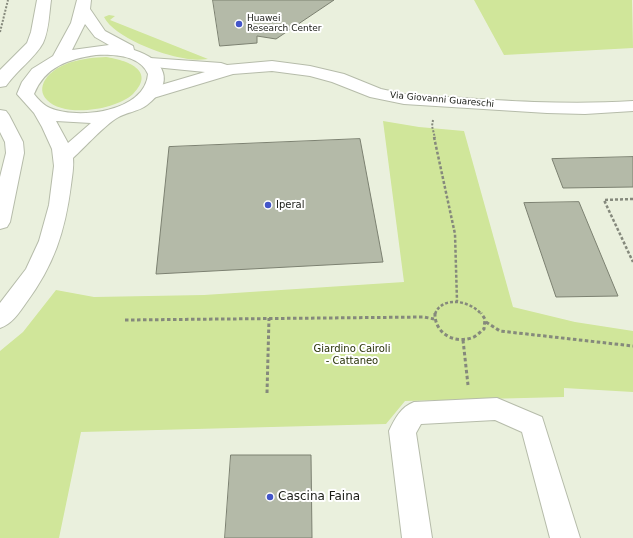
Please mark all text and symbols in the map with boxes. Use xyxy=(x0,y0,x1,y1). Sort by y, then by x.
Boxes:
place label: Huawei Research Center xyxy=(247,14,321,35)
marker: Huawei Research Center xyxy=(234,19,244,29)
street label: Via Giovanni Guareschi xyxy=(389,90,495,110)
place label: Iperal xyxy=(276,199,304,211)
marker: Iperal xyxy=(263,200,273,210)
park label: Giardino Cairoli - Cattaneo xyxy=(314,343,390,366)
place label: Cascina Faina xyxy=(278,490,360,504)
marker: Cascina Faina xyxy=(265,492,275,502)

